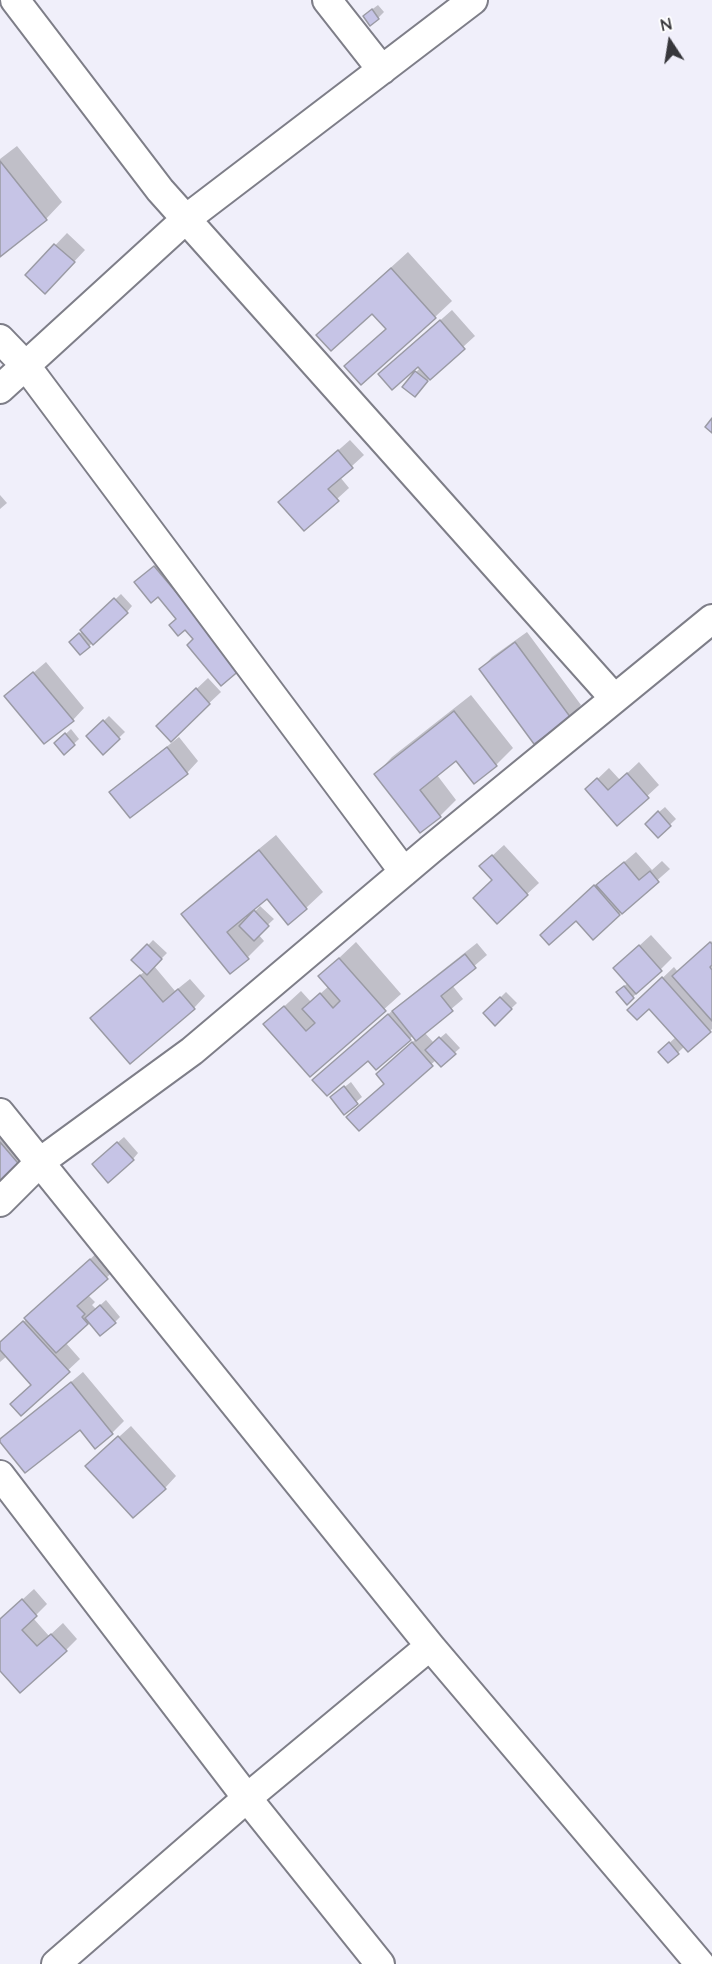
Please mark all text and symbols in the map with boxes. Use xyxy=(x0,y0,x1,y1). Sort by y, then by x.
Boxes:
north arrow xyxy=(640,12,700,72)
text: N xyxy=(658,13,674,35)

